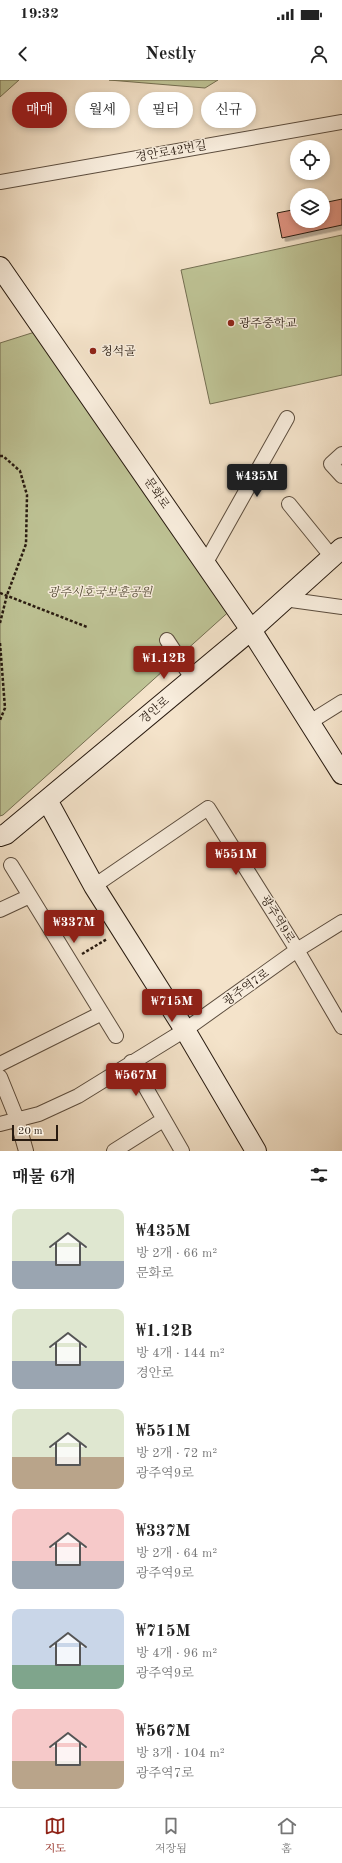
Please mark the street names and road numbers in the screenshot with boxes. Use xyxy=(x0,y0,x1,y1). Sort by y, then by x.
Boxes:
street label: 경안로42번길 xyxy=(135,139,208,164)
street label: 문화로 xyxy=(141,475,172,512)
street label: 경안로 xyxy=(137,694,172,727)
street label: 광주역9로 xyxy=(258,893,297,946)
street label: 광주역7로 xyxy=(221,966,272,1008)

